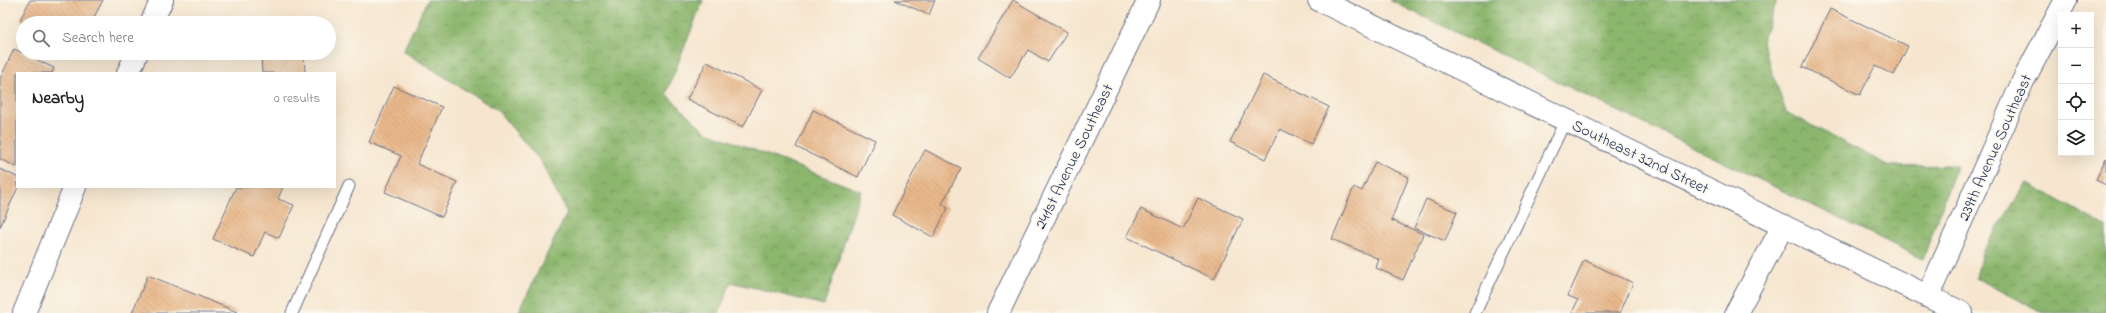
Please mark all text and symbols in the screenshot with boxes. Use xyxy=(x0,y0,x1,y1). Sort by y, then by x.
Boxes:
map controls xyxy=(2058,12,2094,156)
button: + xyxy=(2058,12,2094,48)
search box xyxy=(16,16,336,60)
icon: search xyxy=(30,27,52,49)
text: Search here xyxy=(62,27,134,49)
button: − xyxy=(2058,48,2094,84)
street label: 239th Avenue Southeast xyxy=(1953,70,2039,225)
street label: 241st Avenue Southeast xyxy=(1029,80,1121,234)
button: locate xyxy=(2058,84,2094,120)
text: Nearby xyxy=(32,86,84,111)
text: 0 results xyxy=(274,89,320,108)
street label: Southeast 32nd Street xyxy=(1568,114,1713,202)
button: layers xyxy=(2058,120,2094,156)

